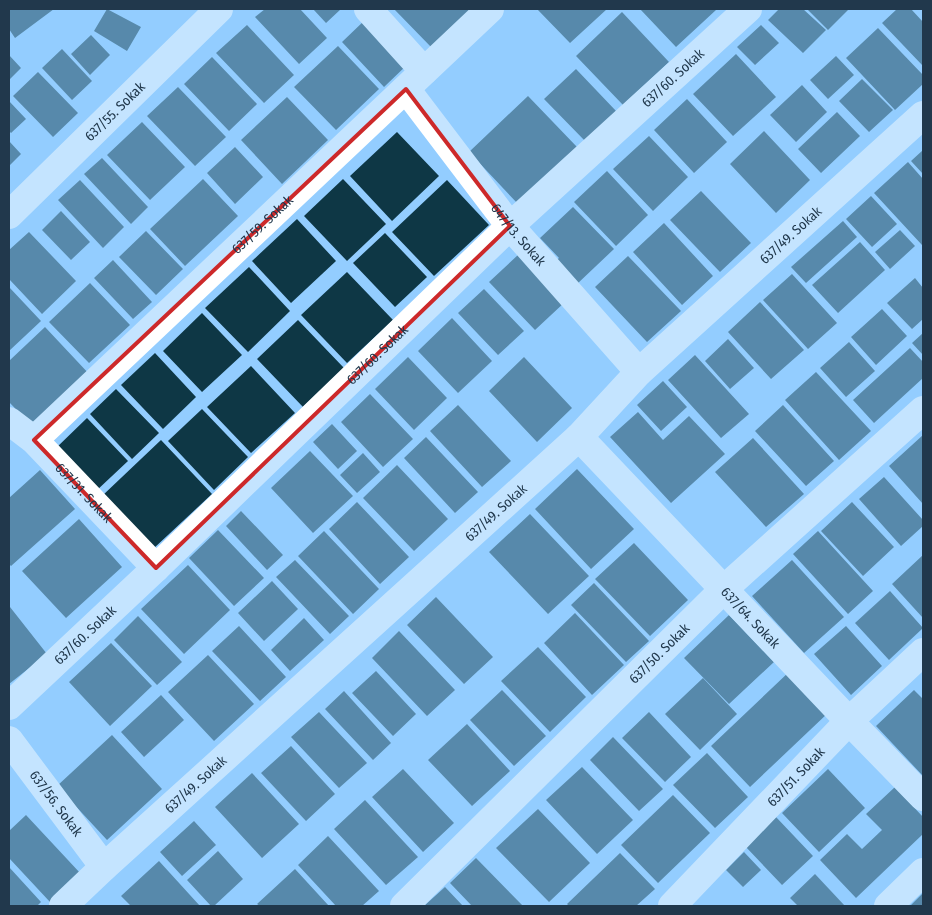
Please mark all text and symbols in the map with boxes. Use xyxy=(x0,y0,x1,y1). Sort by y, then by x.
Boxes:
street label: 637/60. Sokak xyxy=(638,44,708,111)
street label: 637/55. Sokak xyxy=(81,78,149,145)
street label: 637/59. Sokak xyxy=(228,191,297,257)
street label: 647/13. Sokak xyxy=(487,200,550,270)
street label: 637/49. Sokak xyxy=(756,202,825,267)
street label: 637/60. Sokak xyxy=(343,321,412,388)
street label: 637/31. Sokak xyxy=(52,459,117,526)
street label: 637/49. Sokak xyxy=(461,480,531,545)
street label: 637/64. Sokak xyxy=(717,583,784,652)
street label: 637/60. Sokak xyxy=(50,601,120,668)
street label: 637/50. Sokak xyxy=(625,619,693,687)
street label: 637/51. Sokak xyxy=(763,743,828,810)
street label: 637/49. Sokak xyxy=(161,751,230,817)
street label: 637/56. Sokak xyxy=(26,767,87,840)

